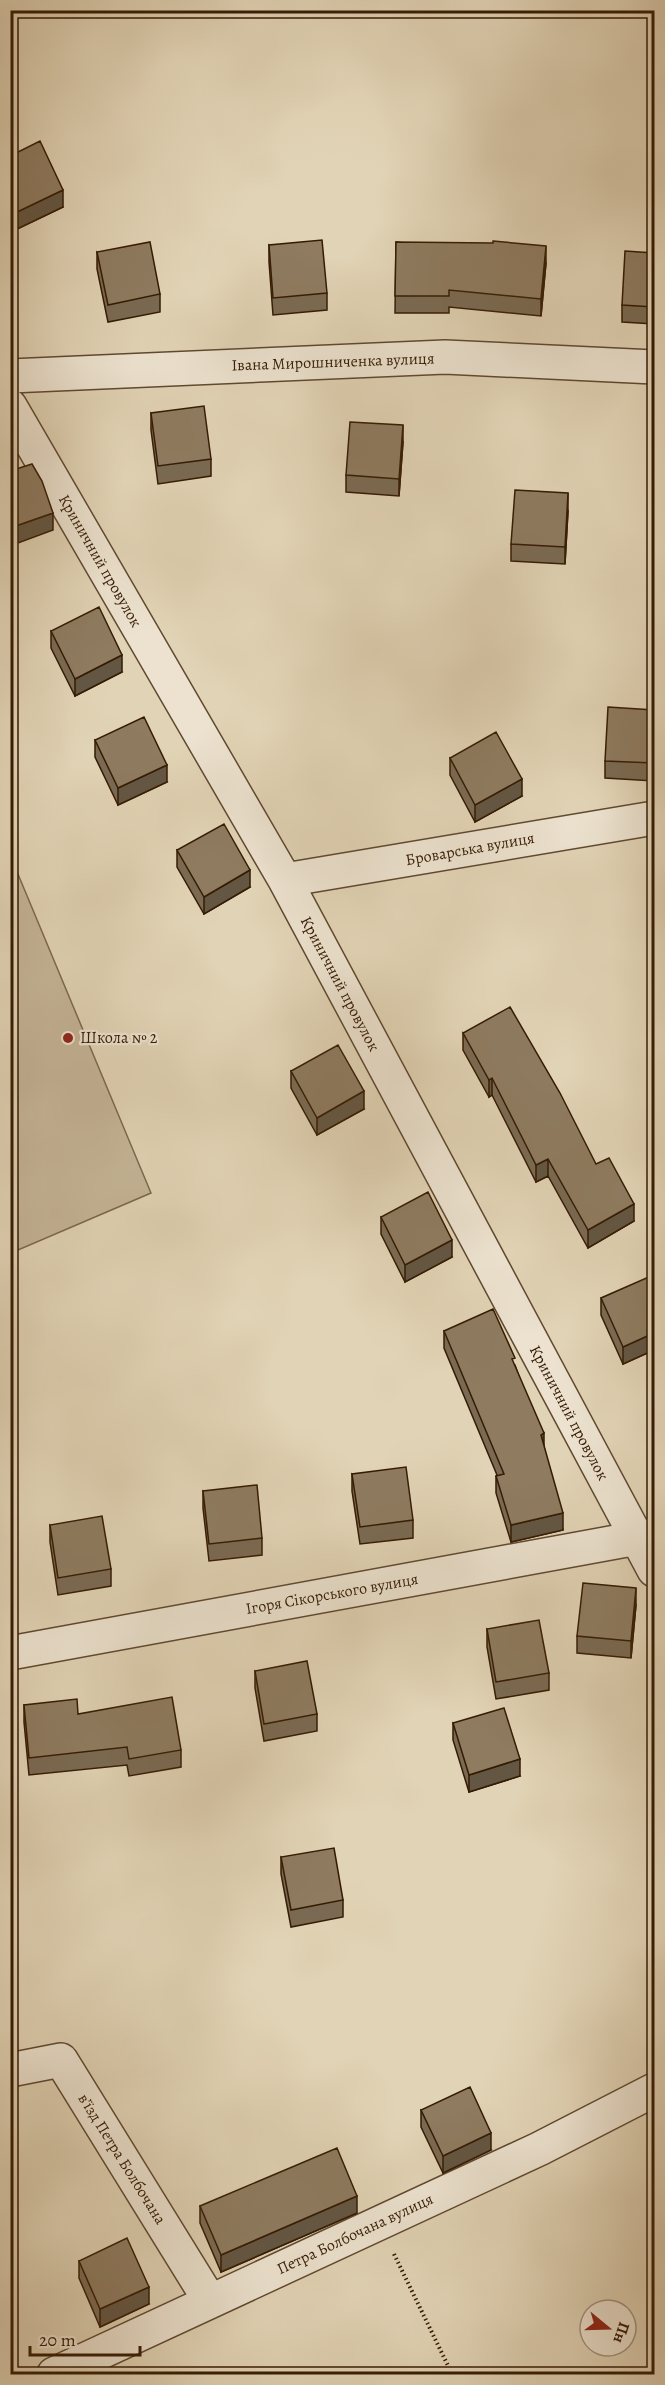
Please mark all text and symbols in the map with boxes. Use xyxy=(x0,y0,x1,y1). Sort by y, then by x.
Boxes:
street label: Івана Мирошниченка вулиця xyxy=(231,347,435,377)
street label: Криничний провулок xyxy=(53,491,147,631)
street label: Броварська вулиця xyxy=(404,827,537,871)
street label: Криничний провулок xyxy=(295,913,385,1055)
place label: Школа № 2 xyxy=(80,1027,158,1049)
marker: Школа № 2 xyxy=(61,1031,75,1045)
street label: Криничний провулок xyxy=(524,1342,614,1484)
street label: Ігоря Сікорського вулиця xyxy=(244,1568,420,1620)
street label: в’їзд Петра Болбочана xyxy=(73,2089,172,2229)
street label: Петра Болбочана вулиця xyxy=(273,2188,437,2280)
north arrow xyxy=(578,2298,638,2358)
scale bar xyxy=(30,2319,140,2357)
text: Пн xyxy=(607,2319,635,2346)
text: 20 m xyxy=(39,2328,76,2352)

